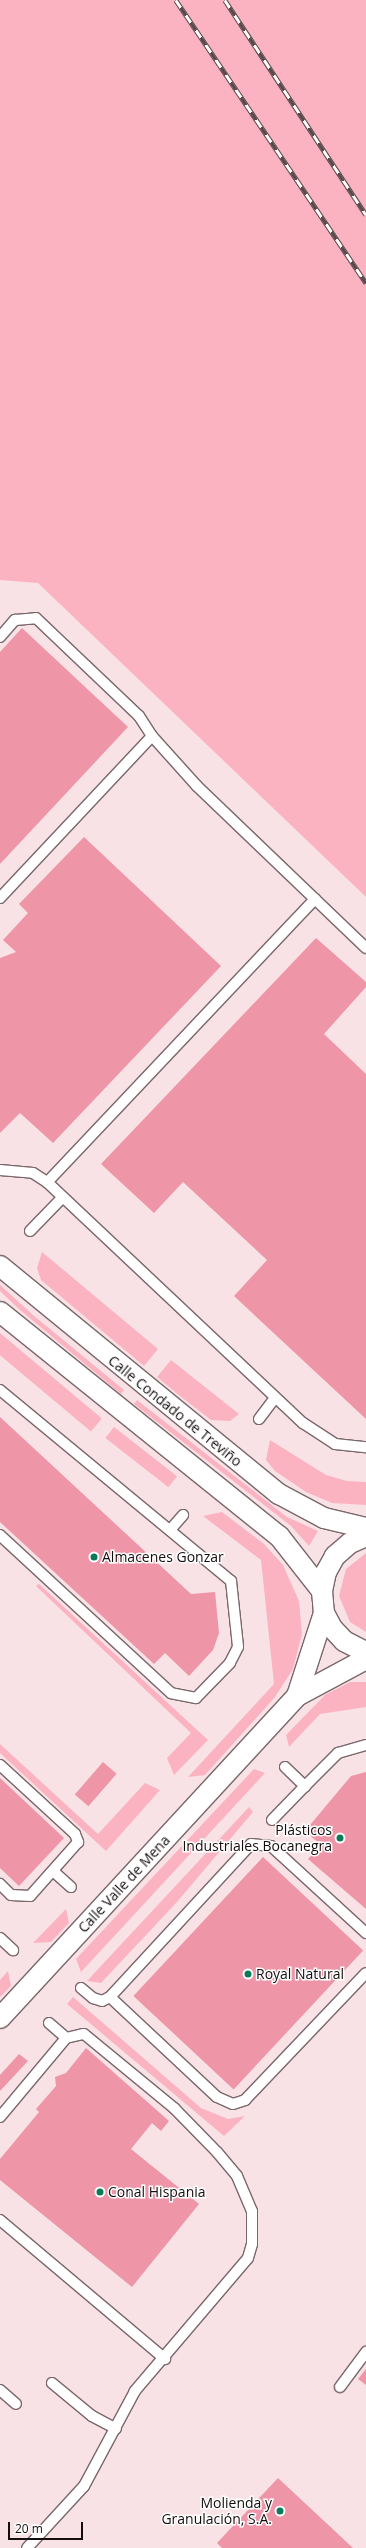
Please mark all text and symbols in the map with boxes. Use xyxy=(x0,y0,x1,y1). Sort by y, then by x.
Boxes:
street label: Calle Condado de Treviño xyxy=(105,1352,245,1470)
place label: Almacenes Gonzar xyxy=(102,1549,224,1565)
marker: Almacenes Gonzar xyxy=(89,1552,99,1562)
place label: Plásticos Industriales Bocanegra xyxy=(182,1822,332,1854)
street label: Calle Valle de Mena xyxy=(75,1832,173,1936)
marker: Plásticos Industriales Bocanegra xyxy=(335,1833,345,1843)
place label: Royal Natural xyxy=(256,1966,344,1982)
marker: Royal Natural xyxy=(243,1969,253,1979)
place label: Conal Hispania xyxy=(108,2184,206,2200)
marker: Conal Hispania xyxy=(95,2187,105,2197)
place label: Molienda y Granulación, S.A. xyxy=(161,2495,272,2528)
marker: Molienda y Granulación, S.A. xyxy=(275,2506,285,2516)
scale bar xyxy=(10,2514,85,2540)
text: 20 m xyxy=(15,2520,43,2537)

